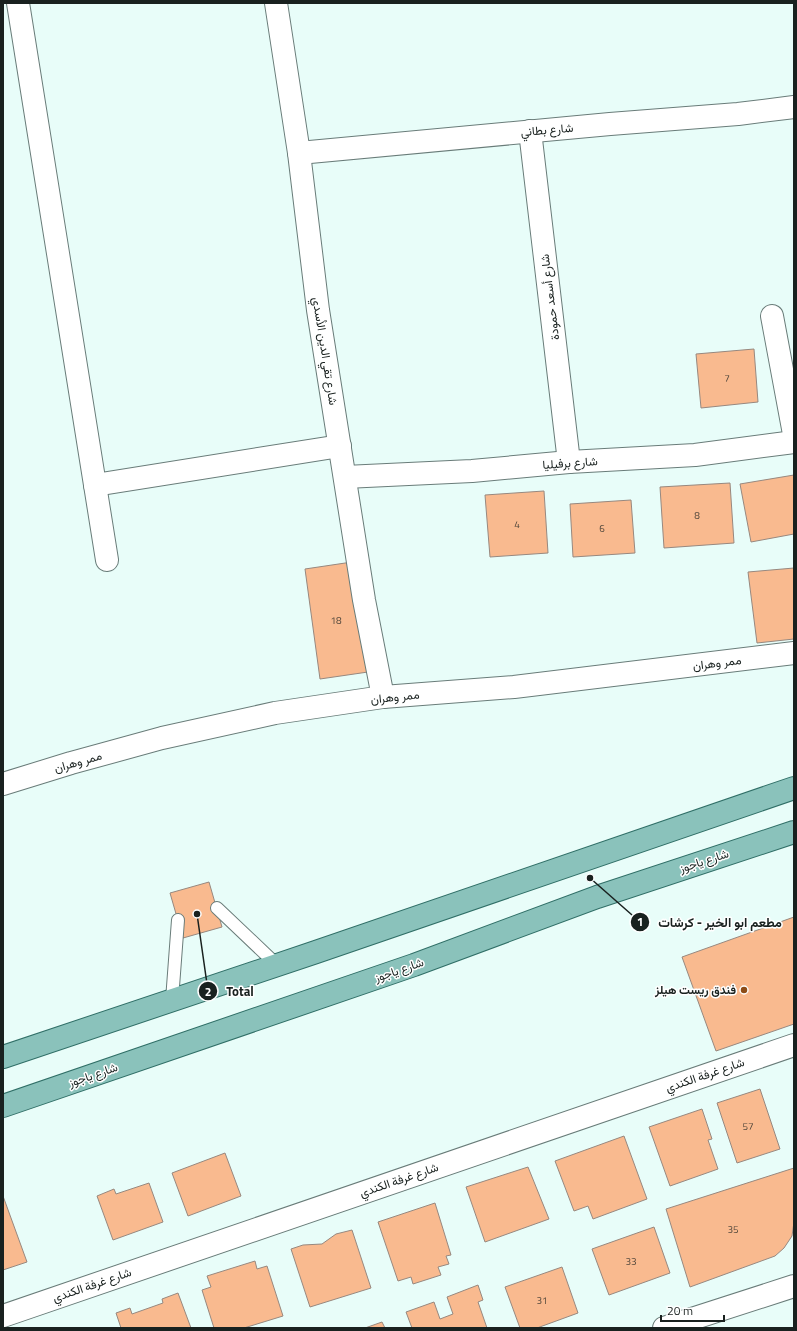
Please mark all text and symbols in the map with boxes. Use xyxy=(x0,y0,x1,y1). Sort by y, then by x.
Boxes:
street label: شارع بطاني xyxy=(520,118,574,142)
street label: شارع أسعد حمودة xyxy=(535,253,564,341)
street label: شارع تقي الدين الأسدي xyxy=(307,296,343,406)
house number: 7 xyxy=(724,371,730,386)
street label: شارع برفيليا xyxy=(542,451,598,474)
house number: 8 xyxy=(694,508,700,523)
house number: 4 xyxy=(514,517,520,532)
house number: 6 xyxy=(599,521,605,536)
house number: 18 xyxy=(330,613,342,628)
street label: ممر وهران xyxy=(691,650,742,675)
street label: ممر وهران xyxy=(370,684,420,709)
street label: ممر وهران xyxy=(52,746,104,777)
street label: شارع ياجوز xyxy=(676,844,731,878)
callout: مطعم ابو الخير - كرشات xyxy=(630,910,790,935)
text: 1 xyxy=(637,912,643,931)
text: مطعم ابو الخير - كرشات xyxy=(658,912,782,932)
street label: شارع ياجوز xyxy=(371,952,426,987)
callout: Total xyxy=(198,979,262,1004)
place label: فندق ريست هيلز xyxy=(654,980,736,999)
text: Total xyxy=(226,981,254,1001)
text: 2 xyxy=(205,982,211,1001)
marker: فندق ريست هيلز xyxy=(739,985,749,995)
street label: شارع غرفة الكندي xyxy=(663,1052,747,1098)
street label: شارع ياجوز xyxy=(65,1057,120,1092)
house number: 57 xyxy=(742,1119,754,1134)
street label: شارع غرفة الكندي xyxy=(357,1157,441,1203)
house number: 35 xyxy=(727,1222,739,1237)
house number: 33 xyxy=(625,1254,637,1269)
street label: شارع غرفة الكندي xyxy=(50,1262,134,1308)
house number: 31 xyxy=(536,1293,548,1308)
scale bar xyxy=(661,1297,724,1323)
text: 20 m xyxy=(667,1301,693,1320)

